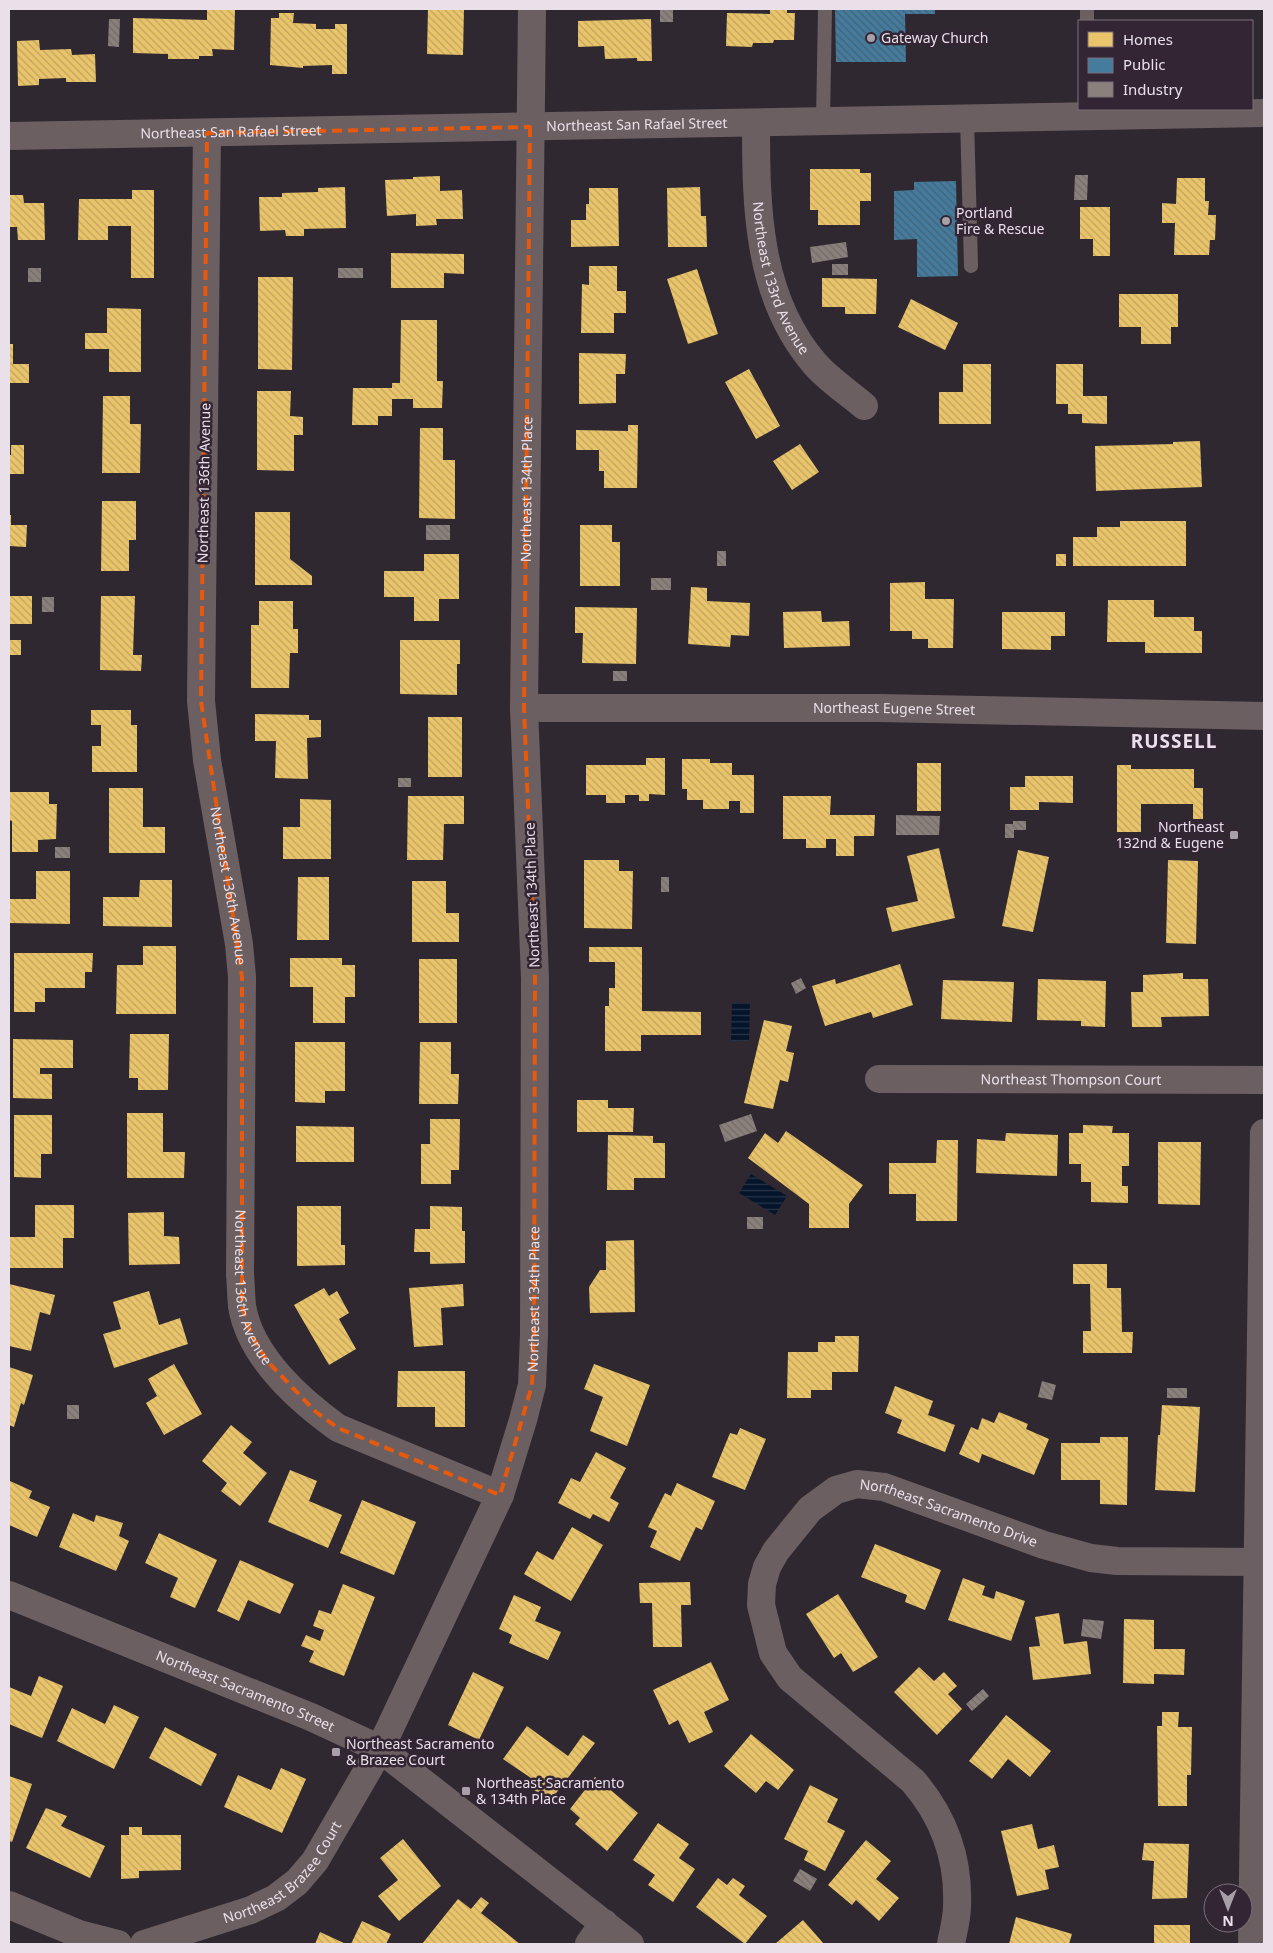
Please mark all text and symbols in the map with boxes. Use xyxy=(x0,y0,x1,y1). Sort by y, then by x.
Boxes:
legend xyxy=(1078,20,1253,110)
place label: Gateway Church xyxy=(881,28,988,47)
text: Homes xyxy=(1123,29,1173,49)
marker: Gateway Church xyxy=(865,32,877,44)
text: Public xyxy=(1123,54,1166,74)
text: Industry xyxy=(1123,79,1183,99)
street label: Northeast San Rafael Street xyxy=(546,113,728,135)
street label: Northeast San Rafael Street xyxy=(140,120,322,143)
street label: Northeast 133rd Avenue xyxy=(749,201,814,358)
place label: Portland Fire & Rescue xyxy=(956,203,1044,238)
marker: Portland Fire & Rescue xyxy=(940,215,952,227)
street label: Northeast 136th Avenue xyxy=(193,403,214,563)
street label: Northeast 134th Place xyxy=(516,416,536,562)
street label: Northeast Eugene Street xyxy=(813,698,975,719)
district label: RUSSELL xyxy=(1131,728,1217,754)
street label: Northeast 136th Avenue xyxy=(206,805,251,966)
place label: Northeast 132nd & Eugene xyxy=(1116,817,1224,852)
street label: Northeast 134th Place xyxy=(519,822,544,968)
marker: Northeast 132nd & Eugene xyxy=(1228,829,1240,841)
street label: Northeast Thompson Court xyxy=(981,1069,1161,1089)
street label: Northeast 136th Avenue xyxy=(231,1209,277,1369)
street label: Northeast 134th Place xyxy=(523,1226,543,1372)
street label: Northeast Sacramento Drive xyxy=(859,1474,1040,1551)
street label: Northeast Sacramento Street xyxy=(153,1645,338,1736)
place label: Northeast Sacramento & Brazee Court xyxy=(346,1734,495,1769)
marker: Northeast Sacramento & Brazee Court xyxy=(330,1746,342,1758)
place label: Northeast Sacramento & 134th Place xyxy=(476,1773,625,1808)
marker: Northeast Sacramento & 134th Place xyxy=(460,1785,472,1797)
street label: Northeast Brazee Court xyxy=(220,1817,345,1927)
north arrow xyxy=(1203,1883,1253,1933)
text: N xyxy=(1222,1912,1234,1931)

